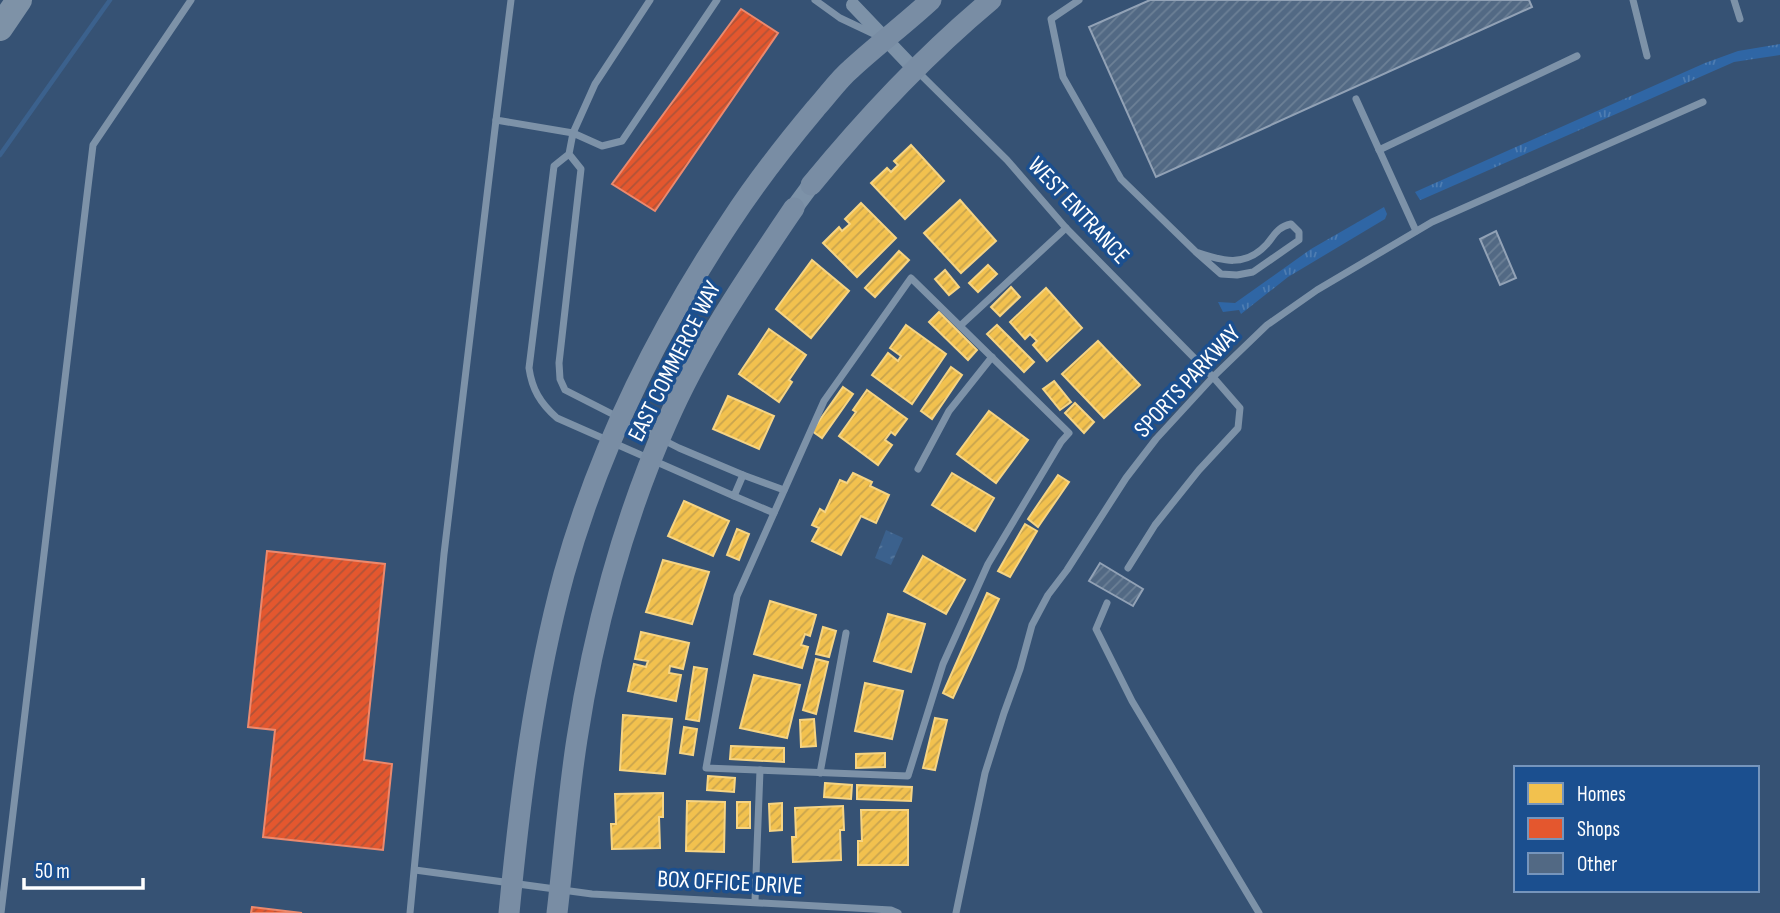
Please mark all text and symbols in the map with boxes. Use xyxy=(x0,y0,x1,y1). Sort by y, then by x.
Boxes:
street label: WEST ENTRANCE xyxy=(1022,151,1136,270)
street label: EAST COMMERCE WAY xyxy=(622,276,727,446)
street label: SPORTS PARKWAY xyxy=(1128,319,1247,444)
legend xyxy=(1514,766,1759,892)
text: Homes xyxy=(1577,782,1626,807)
text: Shops xyxy=(1577,817,1620,842)
scale bar xyxy=(24,846,144,890)
text: Other xyxy=(1577,852,1617,877)
text: 50 m xyxy=(35,859,70,884)
street label: BOX OFFICE DRIVE xyxy=(657,864,803,901)

